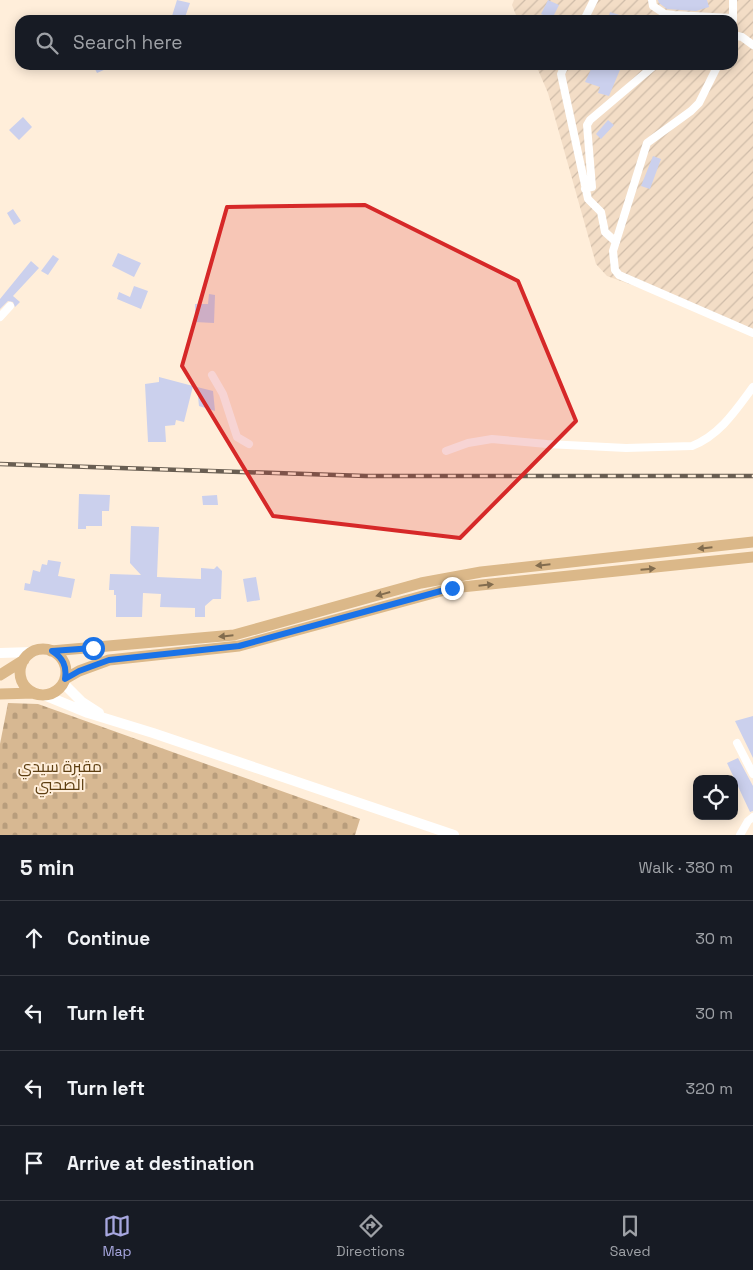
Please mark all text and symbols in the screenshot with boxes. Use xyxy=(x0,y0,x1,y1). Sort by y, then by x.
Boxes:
search box xyxy=(15,15,738,70)
icon: search xyxy=(33,29,61,57)
text: Search here xyxy=(73,30,183,55)
one-way arrow xyxy=(696,544,712,552)
one-way arrow xyxy=(535,562,551,570)
one-way arrow xyxy=(640,565,656,573)
route end xyxy=(441,577,464,600)
one-way arrow xyxy=(478,581,494,589)
one-way arrow xyxy=(376,590,391,598)
one-way arrow xyxy=(218,632,234,640)
route start xyxy=(82,637,105,660)
park label: مقبرة سيدي الصحبي xyxy=(18,756,102,798)
map controls xyxy=(693,775,738,820)
button: locate xyxy=(693,775,738,820)
text: 5 min xyxy=(20,854,74,881)
text: Walk · 380 m xyxy=(638,857,733,878)
icon: ahead xyxy=(20,924,48,952)
text: Continue xyxy=(67,926,150,951)
text: 30 m xyxy=(695,928,733,949)
icon: left xyxy=(20,999,48,1027)
text: Turn left xyxy=(67,1001,145,1026)
text: 30 m xyxy=(695,1003,733,1024)
icon: left xyxy=(20,1074,48,1102)
text: Turn left xyxy=(67,1076,145,1101)
text: 320 m xyxy=(686,1078,733,1099)
icon: arrive xyxy=(20,1149,48,1177)
text: Arrive at destination xyxy=(67,1151,255,1176)
tab: Map xyxy=(102,1212,132,1260)
tab: Directions xyxy=(336,1212,405,1260)
tab: Saved xyxy=(610,1212,651,1260)

